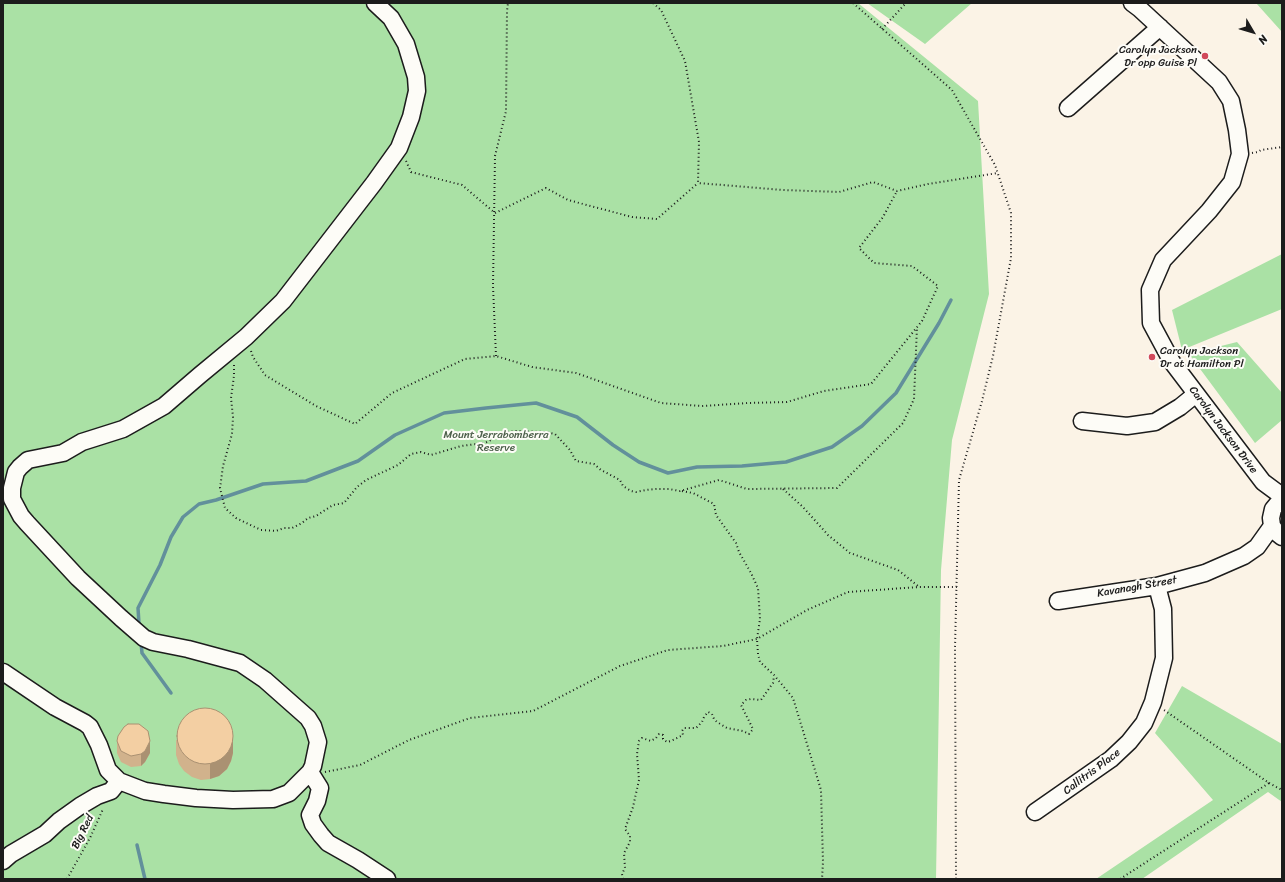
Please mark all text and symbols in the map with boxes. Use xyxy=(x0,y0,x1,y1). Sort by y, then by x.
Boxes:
north arrow xyxy=(1233,12,1273,52)
text: N xyxy=(1253,31,1273,49)
place label: Carolyn Jackson Dr opp Guise Pl xyxy=(1119,43,1197,69)
marker: Carolyn Jackson Dr opp Guise Pl xyxy=(1200,51,1210,61)
place label: Carolyn Jackson Dr at Hamilton Pl xyxy=(1160,344,1244,370)
marker: Carolyn Jackson Dr at Hamilton Pl xyxy=(1147,352,1157,362)
street label: Carolyn Jackson Drive xyxy=(1186,384,1260,476)
park label: Mount Jerrabomberra Reserve xyxy=(443,428,549,454)
street label: Kavanagh Street xyxy=(1096,574,1178,600)
street label: Callitris Place xyxy=(1061,746,1123,798)
street label: Big Red xyxy=(69,813,97,851)

